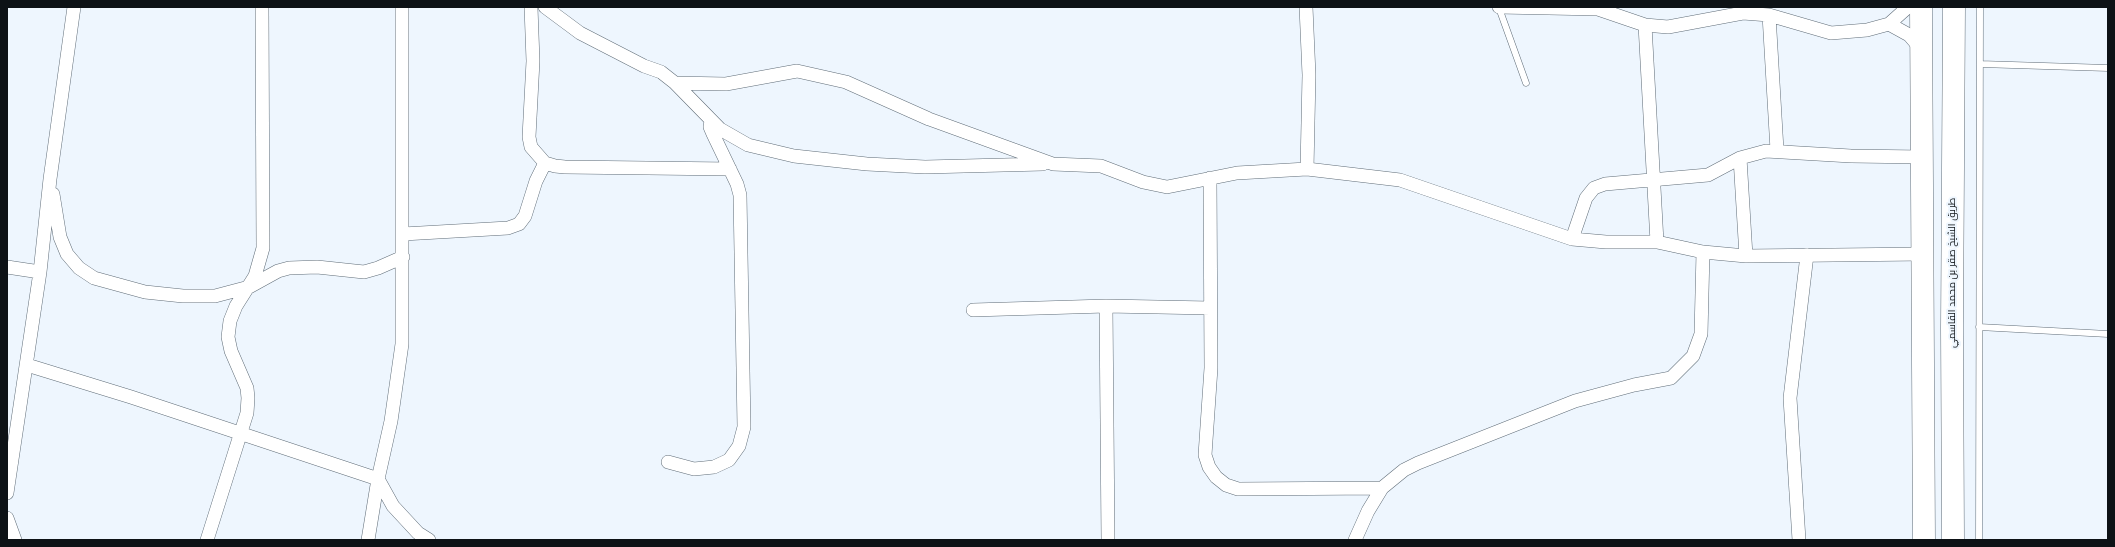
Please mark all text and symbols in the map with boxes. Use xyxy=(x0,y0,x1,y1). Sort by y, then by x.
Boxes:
street label: طريق الشيخ صقر بن محمد القاسمي xyxy=(1946,198,1958,348)

